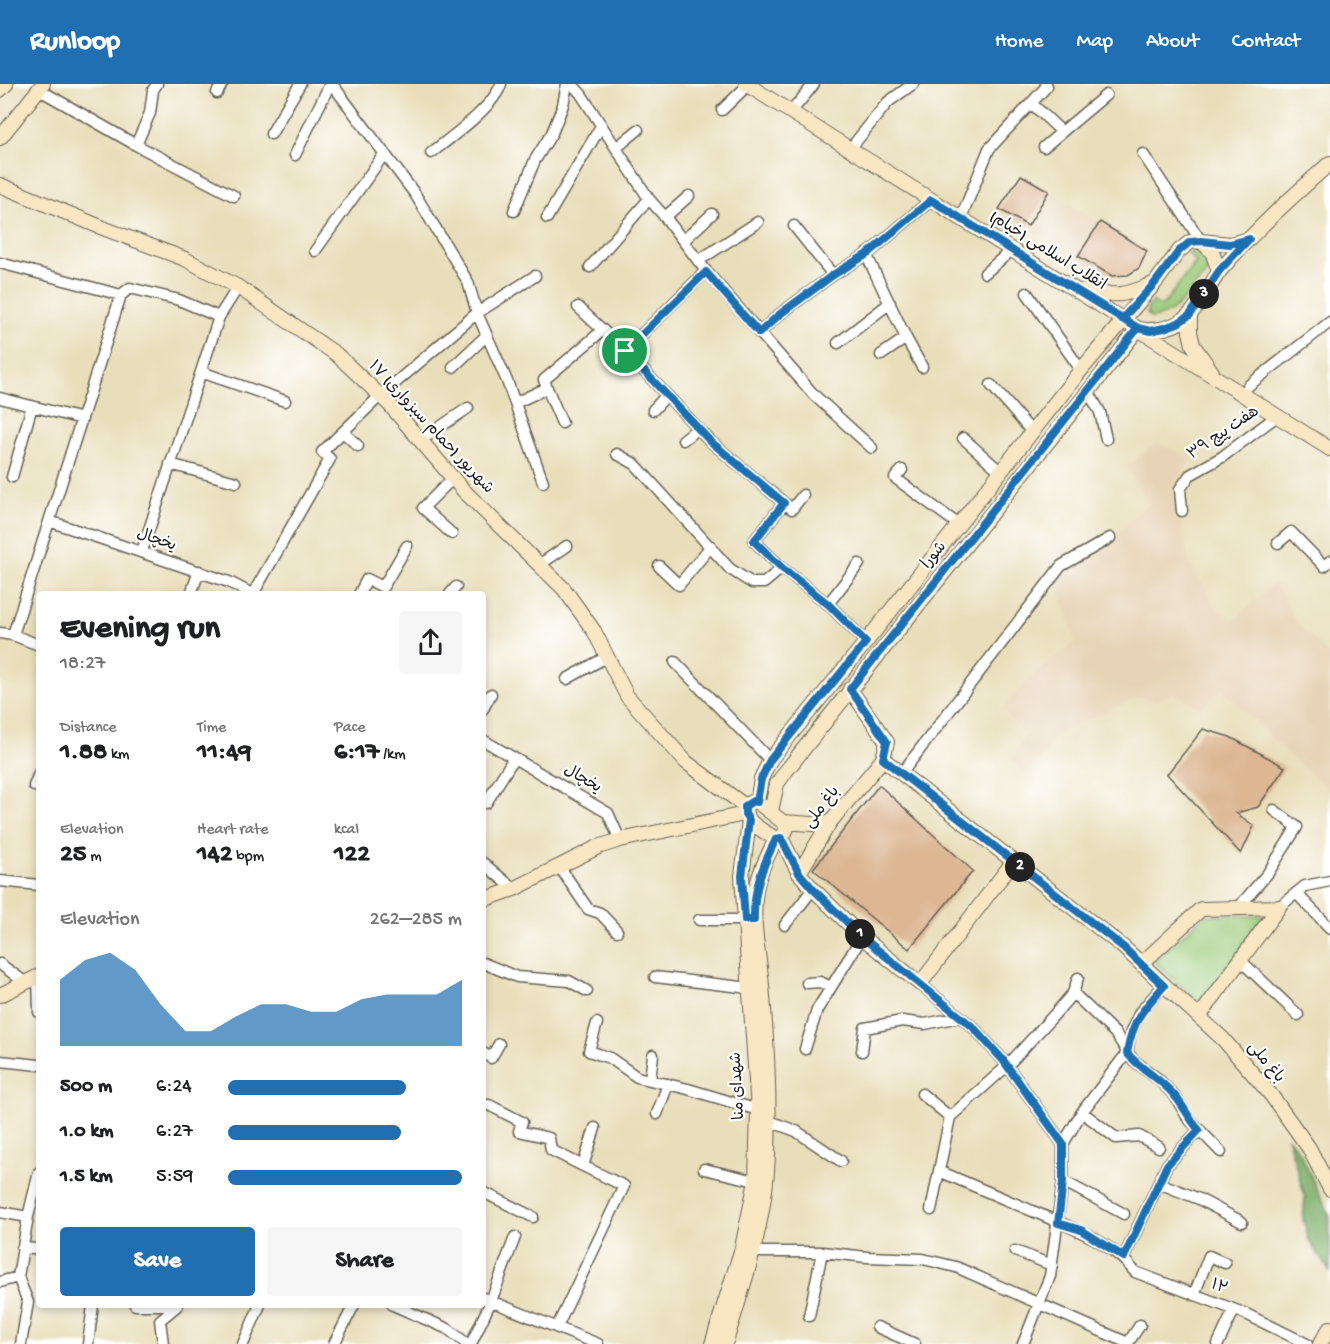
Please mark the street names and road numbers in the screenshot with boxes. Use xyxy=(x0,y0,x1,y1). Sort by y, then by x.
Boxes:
street label: انقلاب اسلامی (خیام) xyxy=(985,208,1109,296)
street label: ۱۷ شهریور (حمام سبزواری) xyxy=(363,357,497,499)
street label: هفت پیچ ۳۹ xyxy=(1184,403,1264,465)
street label: یخچال xyxy=(134,525,178,557)
street label: شورا xyxy=(918,538,952,574)
street label: یخچال xyxy=(560,762,604,798)
street label: باغ ملی xyxy=(800,783,845,833)
street label: باغ ملی xyxy=(1242,1038,1288,1087)
street label: شهدای منا xyxy=(728,1051,750,1121)
street label: ۱۲ xyxy=(1208,1276,1230,1300)

